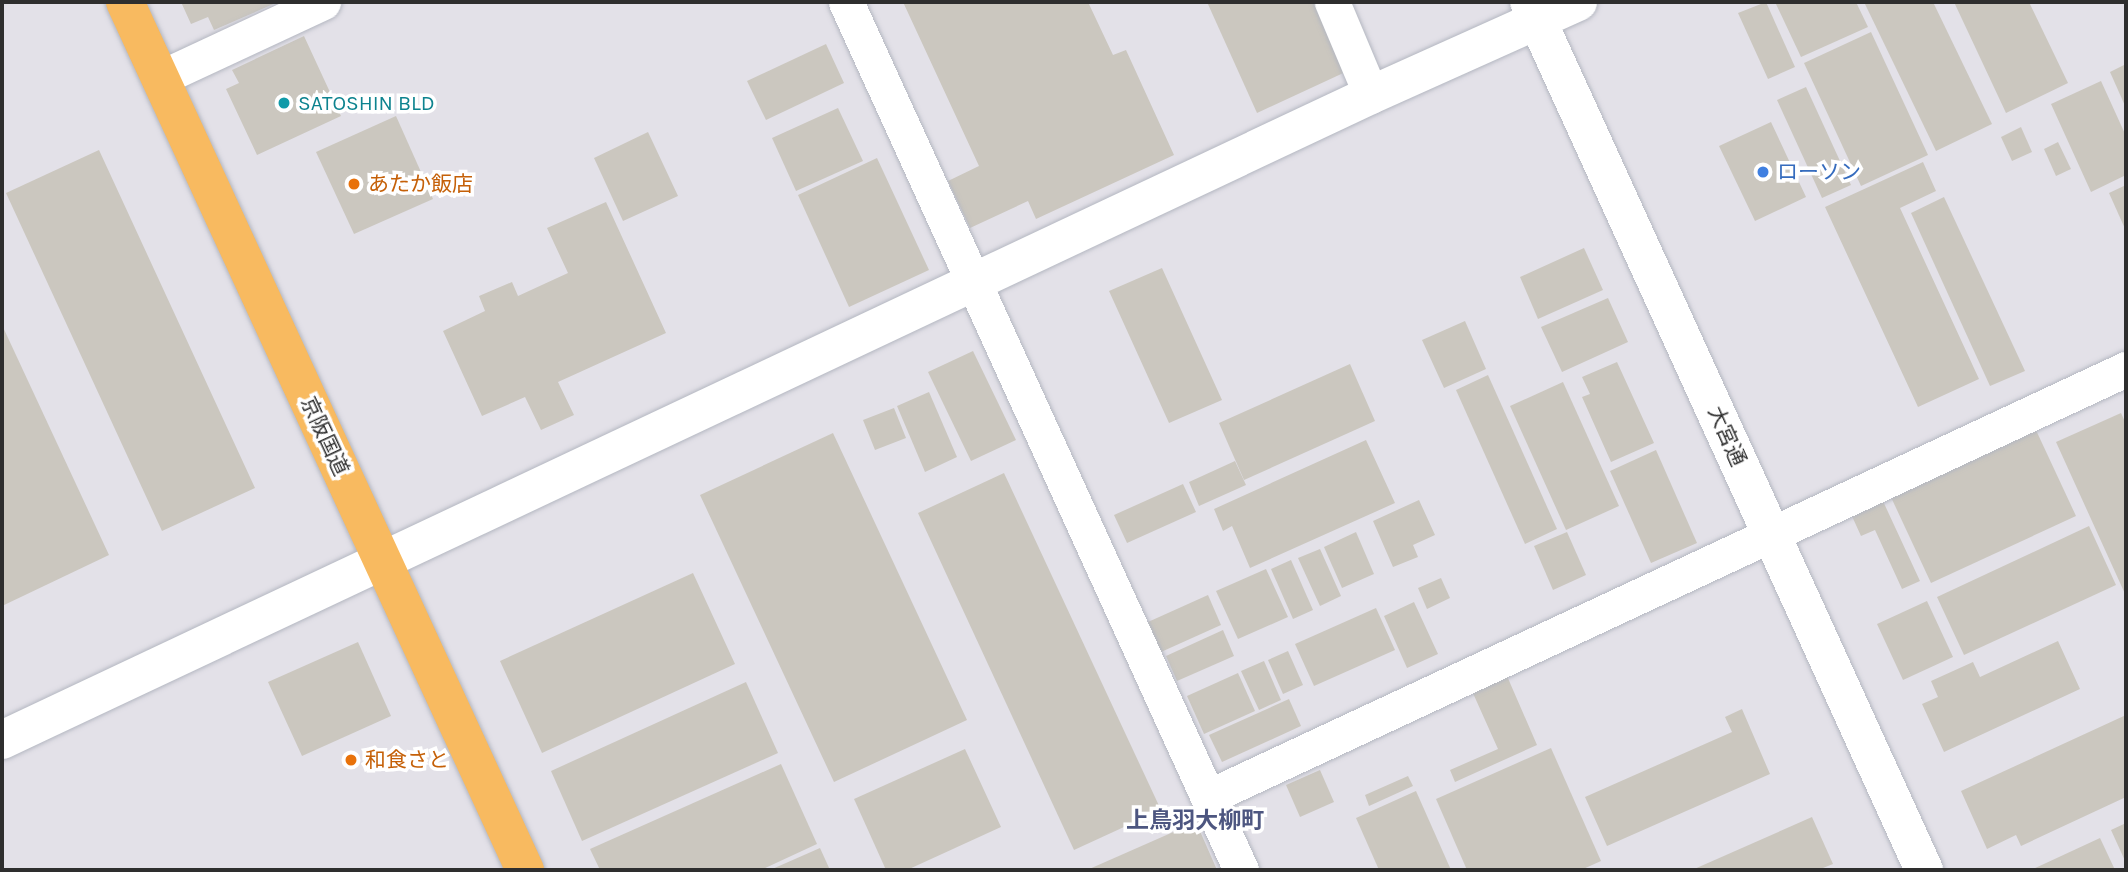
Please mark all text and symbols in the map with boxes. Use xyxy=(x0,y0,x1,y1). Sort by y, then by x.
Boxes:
place label: SATOSHIN BLD xyxy=(298,90,435,116)
marker: SATOSHIN BLD xyxy=(276,95,292,111)
place label: ローソン xyxy=(1777,159,1861,185)
marker: ローソン xyxy=(1755,164,1771,180)
place label: あたか飯店 xyxy=(368,171,473,197)
marker: あたか飯店 xyxy=(346,176,362,192)
street label: 京阪国道 xyxy=(296,393,354,479)
street label: 大宮通 xyxy=(1703,402,1751,470)
place label: 和食さと xyxy=(365,747,449,773)
marker: 和食さと xyxy=(343,752,359,768)
district label: 上鳥羽大柳町 xyxy=(1126,807,1264,835)

